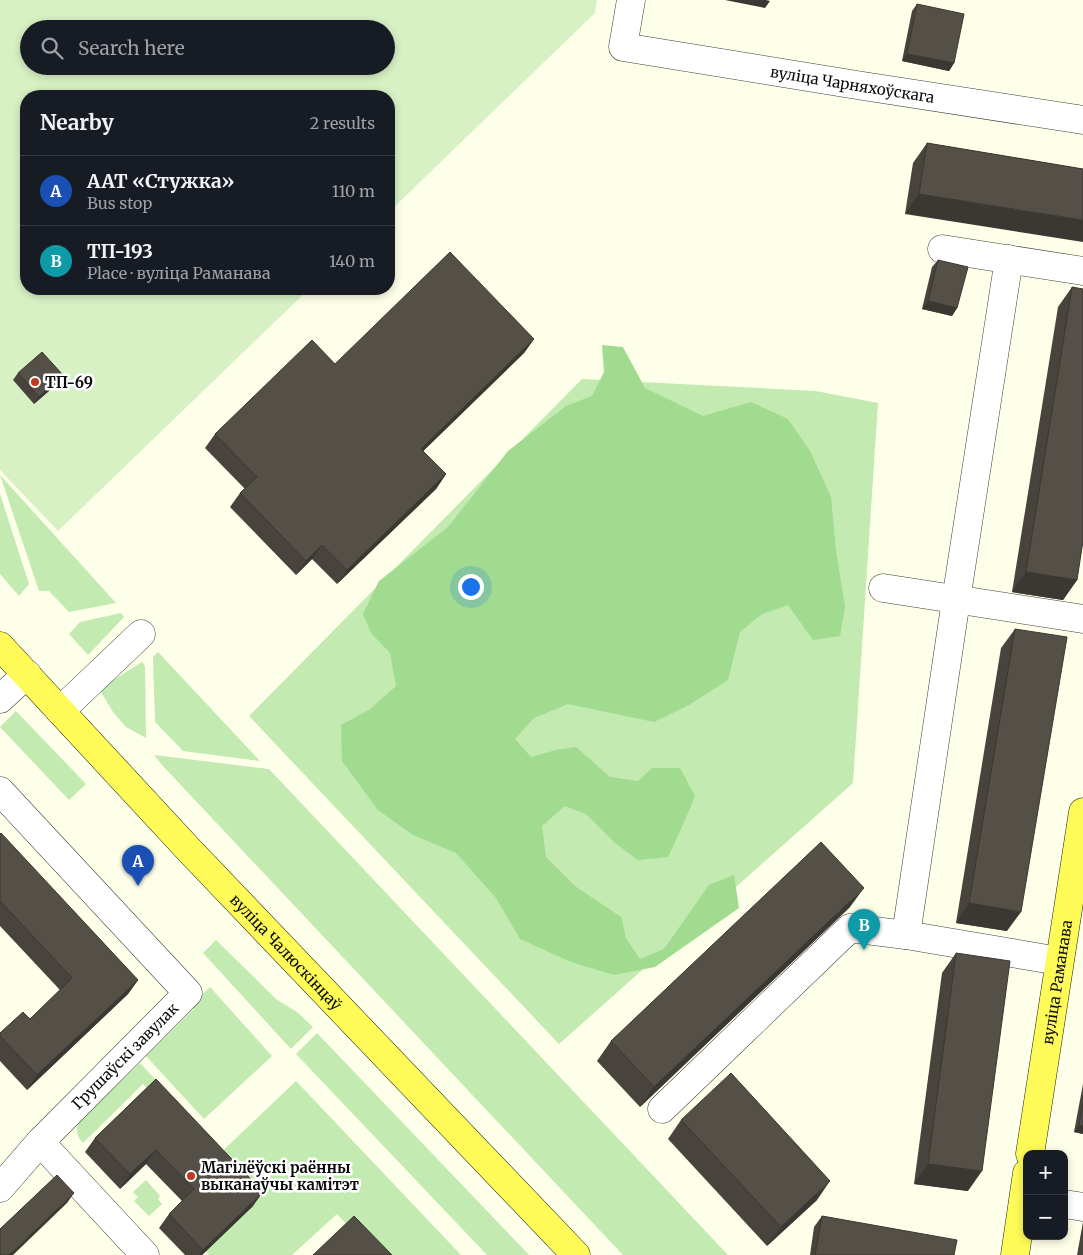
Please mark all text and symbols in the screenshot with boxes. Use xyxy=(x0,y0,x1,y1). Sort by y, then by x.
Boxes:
search box xyxy=(20,20,395,75)
icon: search xyxy=(38,34,66,62)
text: Search here xyxy=(78,36,185,60)
street label: вуліца Чарняхоўскага xyxy=(769,62,936,106)
text: Nearby xyxy=(40,109,114,136)
text: 2 results xyxy=(310,113,375,133)
text: ААТ «Стужка» xyxy=(87,169,235,193)
text: A xyxy=(50,181,62,201)
text: 110 m xyxy=(332,181,375,201)
text: Bus stop xyxy=(87,193,152,213)
text: ТП-193 xyxy=(87,239,153,263)
text: B xyxy=(50,251,62,271)
text: 140 m xyxy=(329,251,375,271)
text: Place · вуліца Раманава xyxy=(87,263,271,283)
place label: ТП-69 xyxy=(45,373,93,392)
marker: ТП-69 xyxy=(29,376,41,388)
your location xyxy=(458,574,484,600)
pin: A xyxy=(122,845,154,886)
street label: вуліца Чалюскінцаў xyxy=(227,890,346,1014)
pin: B xyxy=(848,909,880,950)
street label: вуліца Раманава xyxy=(1037,918,1076,1046)
street label: Грушаўскі завулак xyxy=(68,998,183,1113)
map controls xyxy=(1023,1150,1068,1240)
button: + xyxy=(1023,1150,1068,1195)
place label: Магілёўскі раённы выканаўчы камітэт xyxy=(201,1158,359,1194)
marker: Магілёўскі раённы выканаўчы камітэт xyxy=(185,1170,197,1182)
button: − xyxy=(1023,1195,1068,1240)

